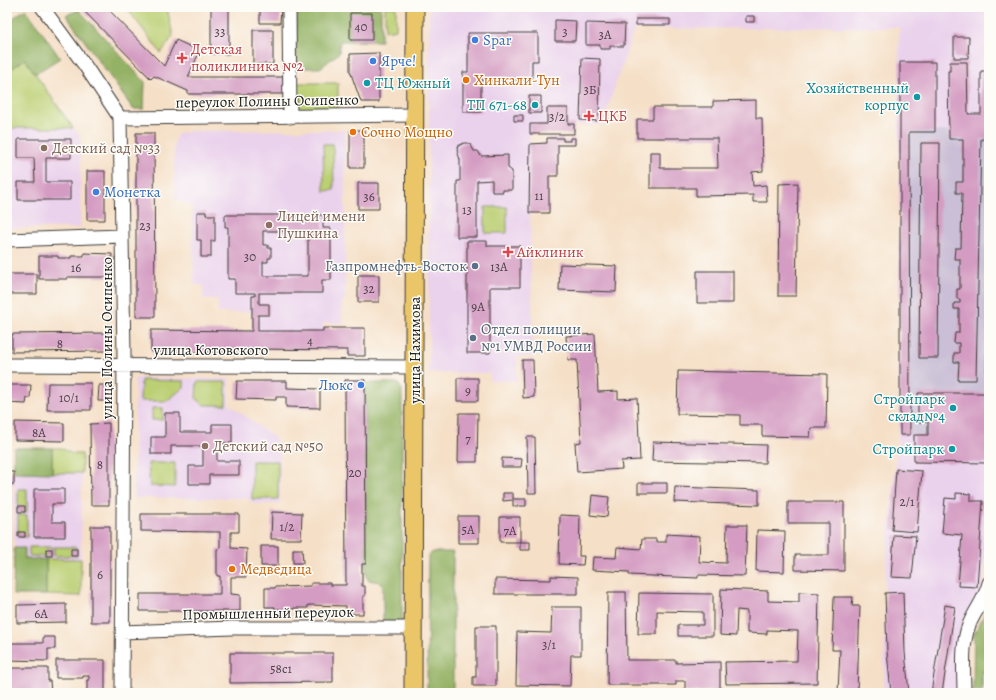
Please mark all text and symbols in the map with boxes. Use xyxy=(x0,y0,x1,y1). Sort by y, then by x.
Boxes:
house number: 40 xyxy=(355,18,367,35)
house number: 33 xyxy=(215,23,225,40)
house number: 3 xyxy=(562,23,568,40)
house number: 3А xyxy=(598,26,612,43)
place label: Spar xyxy=(483,30,512,50)
marker: Spar xyxy=(470,35,480,45)
place label: Детская поликлиника №2 xyxy=(191,39,304,76)
place label: Ярче! xyxy=(381,51,416,71)
marker: Детская поликлиника №2 xyxy=(176,52,188,64)
marker: Ярче! xyxy=(368,56,378,66)
place label: Хинкали-Тун xyxy=(474,70,560,90)
place label: ТЦ Южный xyxy=(375,73,451,93)
marker: Хинкали-Тун xyxy=(461,75,471,85)
marker: ТЦ Южный xyxy=(362,78,372,88)
place label: Хозяйственный корпус xyxy=(806,78,909,115)
house number: 3Б xyxy=(583,81,597,98)
street label: переулок Полины Осипенко xyxy=(175,89,359,113)
marker: Хозяйственный корпус xyxy=(912,92,922,102)
place label: ТП 671-68 xyxy=(467,95,527,115)
marker: ТП 671-68 xyxy=(530,100,540,110)
place label: ЦКБ xyxy=(598,106,627,126)
house number: 3/2 xyxy=(549,108,565,125)
marker: ЦКБ xyxy=(583,110,595,122)
place label: Сочно Мощно xyxy=(361,122,453,142)
marker: Сочно Мощно xyxy=(348,127,358,137)
place label: Детский сад №33 xyxy=(52,138,160,158)
marker: Детский сад №33 xyxy=(39,143,49,153)
place label: Монетка xyxy=(104,182,161,202)
marker: Монетка xyxy=(91,187,101,197)
house number: 11 xyxy=(535,187,544,204)
house number: 36 xyxy=(363,188,375,205)
house number: 13 xyxy=(462,201,472,218)
place label: Лицей имени Пушкина xyxy=(277,206,366,243)
house number: 23 xyxy=(139,217,151,234)
marker: Лицей имени Пушкина xyxy=(264,220,274,230)
place label: Айклиник xyxy=(516,242,584,262)
marker: Айклиник xyxy=(502,246,514,258)
house number: 30 xyxy=(244,248,256,265)
place label: Газпромнефть-Восток xyxy=(325,256,467,276)
street label: улица Полины Осипенко xyxy=(97,257,117,420)
house number: 13А xyxy=(490,258,508,275)
house number: 16 xyxy=(71,259,81,276)
marker: Газпромнефть-Восток xyxy=(470,261,480,271)
house number: 32 xyxy=(363,280,375,297)
street label: улица Нахимова xyxy=(405,296,425,405)
house number: 9А xyxy=(471,298,485,315)
place label: Отдел полиции №1 УМВД России xyxy=(481,319,592,356)
house number: 4 xyxy=(307,332,313,349)
marker: Отдел полиции №1 УМВД России xyxy=(468,333,478,343)
house number: 8 xyxy=(57,335,63,352)
street label: улица Котовского xyxy=(153,340,268,360)
place label: Люкс xyxy=(318,375,353,395)
marker: Люкс xyxy=(356,380,366,390)
house number: 9 xyxy=(465,382,471,399)
house number: 10/1 xyxy=(59,389,80,406)
place label: Стройпарк склад№4 xyxy=(874,389,945,426)
marker: Стройпарк склад№4 xyxy=(948,403,958,413)
house number: 8А xyxy=(32,424,46,441)
house number: 7 xyxy=(465,430,471,447)
place label: Детский сад №50 xyxy=(213,436,323,456)
place label: Стройпарк xyxy=(873,439,944,459)
marker: Детский сад №50 xyxy=(200,441,210,451)
marker: Стройпарк xyxy=(947,444,957,454)
house number: 8 xyxy=(97,456,103,473)
house number: 20 xyxy=(348,464,362,481)
house number: 2/1 xyxy=(900,493,915,510)
house number: 1/2 xyxy=(280,518,294,535)
house number: 5А xyxy=(461,521,475,538)
house number: 7А xyxy=(503,522,517,539)
place label: Медведица xyxy=(240,559,312,579)
marker: Медведица xyxy=(227,564,237,574)
house number: 6 xyxy=(97,566,103,583)
street label: Промышленный переулок xyxy=(182,601,354,624)
house number: 6А xyxy=(34,605,48,622)
house number: 3/1 xyxy=(542,636,557,653)
house number: 58с1 xyxy=(270,660,293,677)

